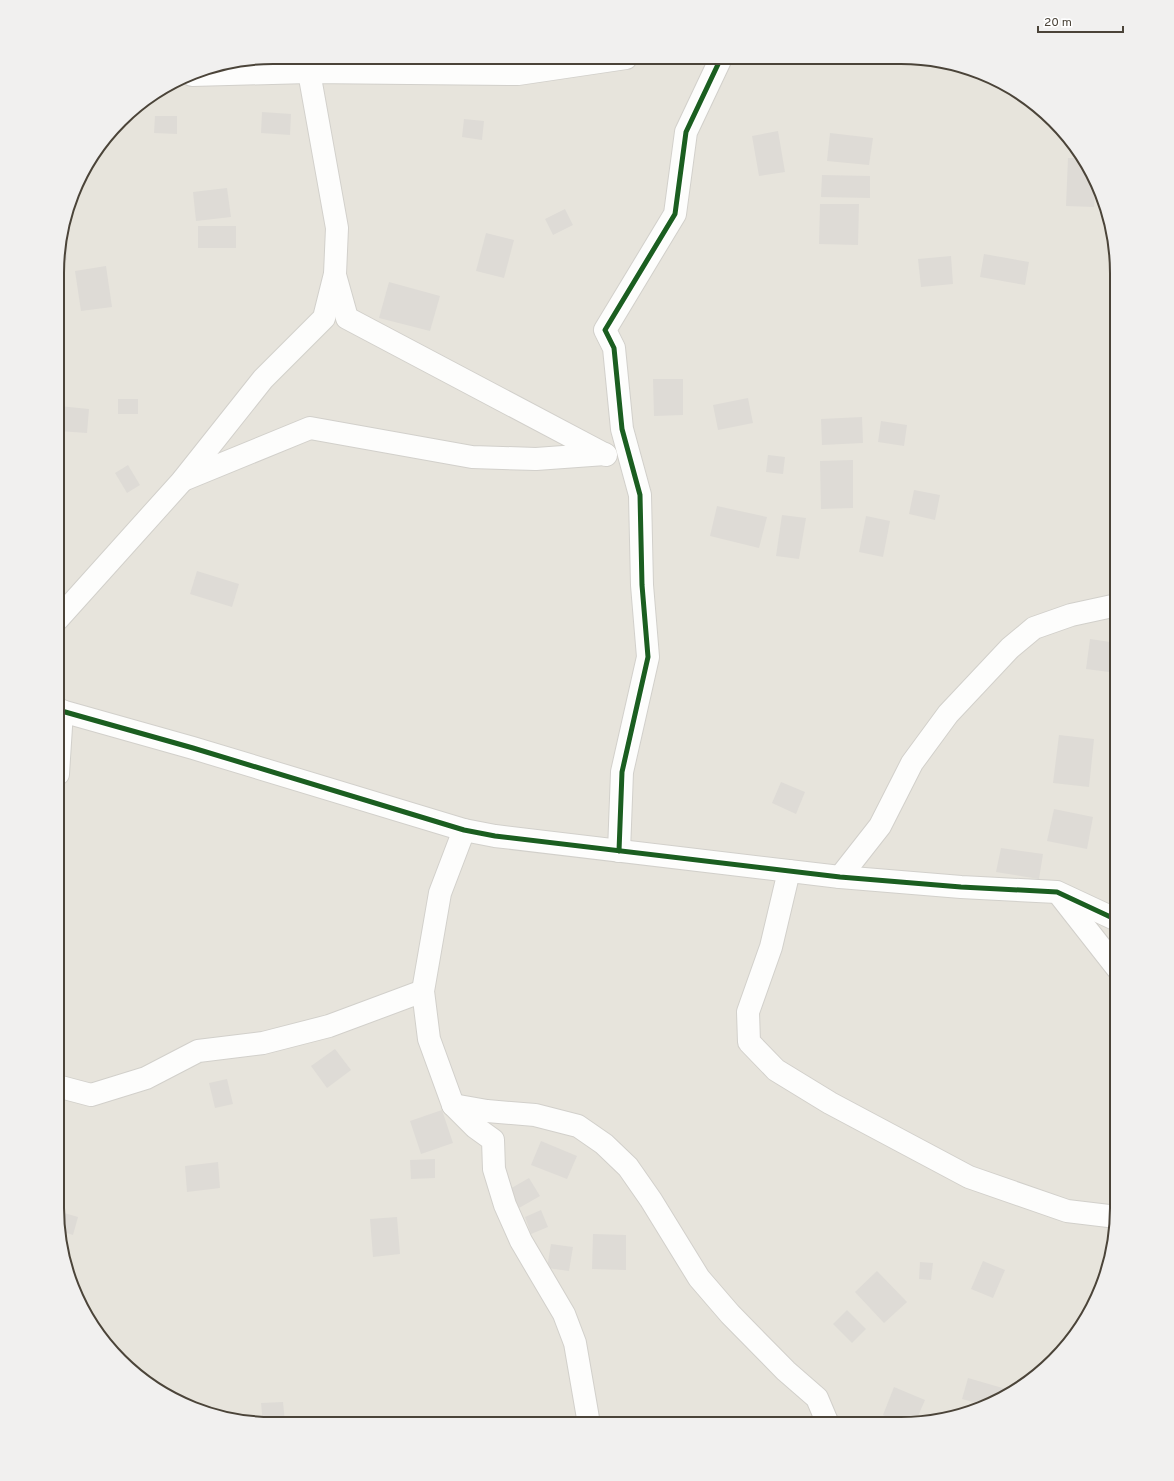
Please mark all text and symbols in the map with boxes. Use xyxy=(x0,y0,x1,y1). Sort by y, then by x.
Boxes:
scale bar xyxy=(1038,8,1123,34)
text: 20 m xyxy=(1044,15,1072,31)

